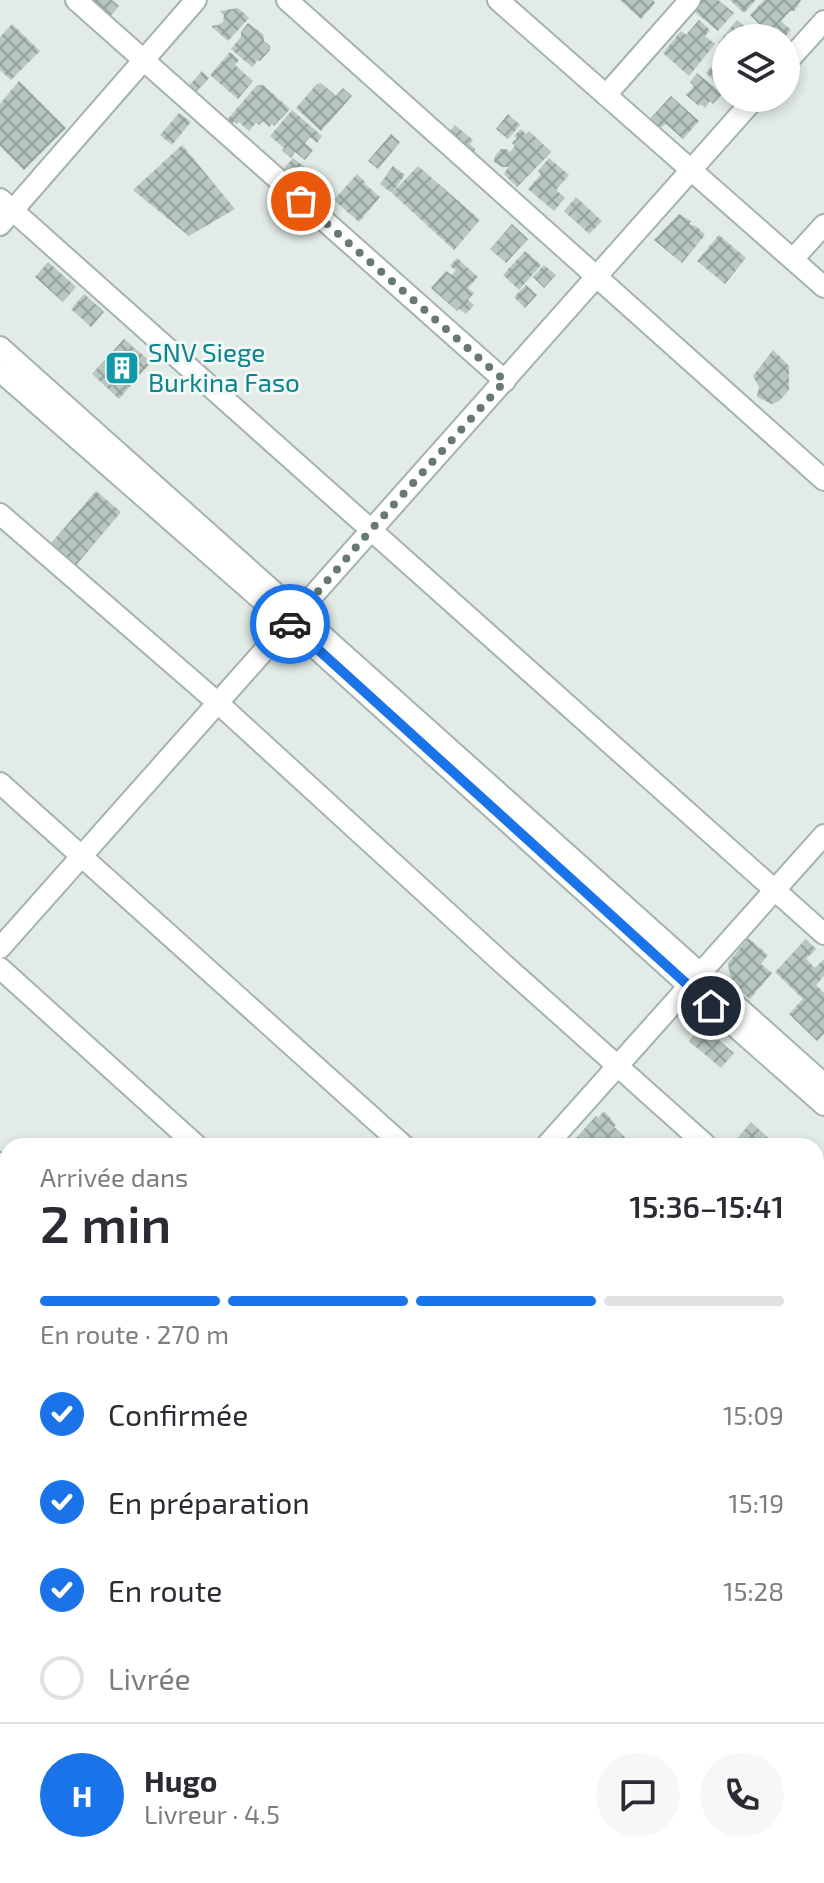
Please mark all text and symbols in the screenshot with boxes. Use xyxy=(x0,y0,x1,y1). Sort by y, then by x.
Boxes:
map controls xyxy=(712,24,800,112)
button: layers xyxy=(712,24,800,112)
pin xyxy=(267,167,335,235)
icon: bag xyxy=(279,179,323,223)
place label: SNV Siege Burkina Faso xyxy=(148,336,300,397)
building icon: SNV Siege Burkina Faso xyxy=(103,349,141,387)
courier xyxy=(250,584,330,664)
icon: car xyxy=(268,602,312,646)
pin xyxy=(677,972,745,1040)
icon: home xyxy=(689,984,733,1028)
text: Arrivée dans xyxy=(40,1161,188,1192)
text: 15:36–15:41 xyxy=(629,1188,784,1224)
text: 2 min xyxy=(40,1191,171,1253)
text: En route · 270 m xyxy=(40,1318,229,1349)
icon: check xyxy=(40,1392,84,1436)
text: Confirmée xyxy=(108,1396,248,1432)
text: 15:09 xyxy=(723,1399,784,1430)
icon: check xyxy=(40,1480,84,1524)
text: En préparation xyxy=(108,1484,310,1520)
text: 15:19 xyxy=(728,1487,784,1518)
icon: check xyxy=(40,1568,84,1612)
text: En route xyxy=(108,1572,222,1608)
text: 15:28 xyxy=(723,1575,784,1606)
text: Livrée xyxy=(108,1660,191,1696)
button: chat xyxy=(596,1753,680,1837)
button: phone xyxy=(700,1753,784,1837)
text: Hugo xyxy=(144,1762,218,1798)
text: H xyxy=(72,1777,92,1813)
text: Livreur · 4.5 xyxy=(144,1798,280,1829)

